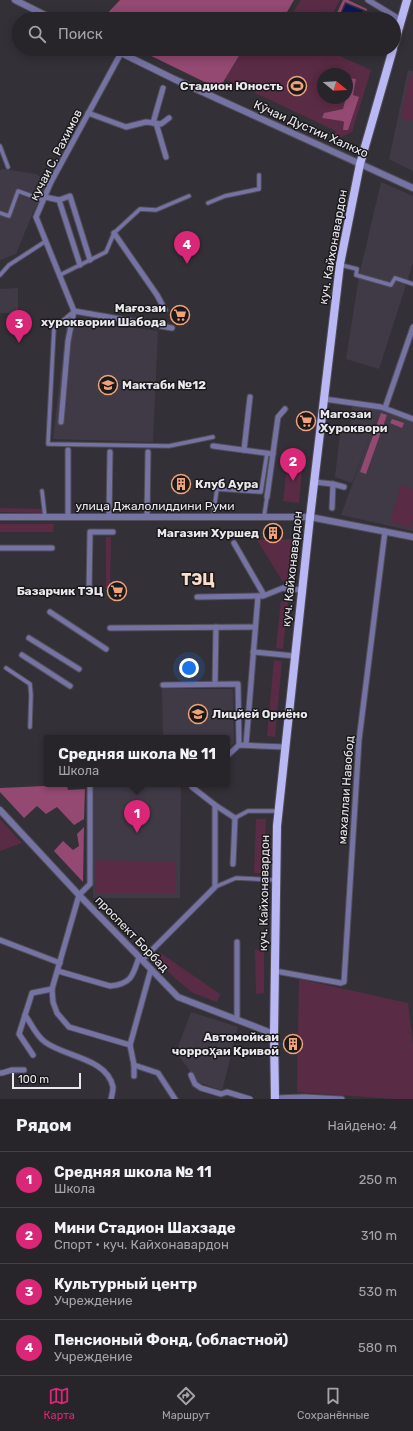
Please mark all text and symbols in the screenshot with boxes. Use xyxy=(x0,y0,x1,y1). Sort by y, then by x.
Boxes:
search box xyxy=(12,12,401,56)
icon: search xyxy=(26,23,48,45)
text: Поиск xyxy=(58,25,103,43)
north arrow xyxy=(317,68,353,104)
sports icon: Стадион Юность xyxy=(286,75,308,97)
place label: Стадион Юность xyxy=(180,79,283,93)
street label: Кӯчаи Дустии Халкхо xyxy=(252,97,371,161)
street label: кучаи С. Рахимов xyxy=(27,107,85,203)
street label: куч. Кайхонавардон xyxy=(316,188,350,306)
pin: 4 xyxy=(174,231,200,264)
place label: Мағозаи хуроквории Шабода xyxy=(41,301,166,329)
supermarket icon: Мағозаи хуроквории Шабода xyxy=(169,304,191,326)
pin: 3 xyxy=(6,310,32,343)
school or university icon: Мактаби №12 xyxy=(97,374,119,396)
place label: Мактаби №12 xyxy=(122,378,206,392)
place label: Магозаи Хуроквори xyxy=(320,407,388,435)
supermarket icon: Магозаи Хуроквори xyxy=(295,410,317,432)
pin: 2 xyxy=(280,448,306,481)
building icon: Клуб Аура xyxy=(170,473,192,495)
place label: Клуб Аура xyxy=(195,477,258,491)
street label: улица Джалолиддини Руми xyxy=(75,499,235,513)
street label: куч. Кайхонавардон xyxy=(279,510,305,628)
building icon: Магазин Хуршед xyxy=(262,522,284,544)
place label: Магазин Хуршед xyxy=(157,526,259,540)
district label: ТЭЦ xyxy=(181,570,215,589)
supermarket icon: Базарчик ТЭЦ xyxy=(106,580,128,602)
place label: Базарчик ТЭЦ xyxy=(17,584,103,598)
your location xyxy=(179,658,199,678)
school or university icon: Лицйей Ориёно xyxy=(187,703,209,725)
place label: Лицйей Ориёно xyxy=(212,707,308,721)
popup xyxy=(44,735,230,787)
street label: махаллаи Навобод xyxy=(335,735,357,845)
text: Средняя школа № 11 xyxy=(58,745,216,763)
text: Школа xyxy=(58,763,99,778)
pin: 1 xyxy=(124,800,150,833)
street label: куч. Кайхонавардон xyxy=(256,835,272,951)
street label: проспект Борбад xyxy=(92,893,172,975)
place label: Автомойкаи чорроҳаи Кривой xyxy=(172,1030,279,1058)
building icon: Автомойкаи чорроҳаи Кривой xyxy=(282,1033,304,1055)
scale bar xyxy=(12,1071,81,1090)
text: 100 m xyxy=(18,1073,49,1086)
text: Рядом xyxy=(16,1115,72,1135)
text: Найдено: 4 xyxy=(328,1118,397,1133)
text: Средняя школа № 11 xyxy=(54,1163,212,1181)
text: 1 xyxy=(26,1172,32,1187)
text: 250 m xyxy=(359,1172,397,1187)
text: Школа xyxy=(54,1181,95,1196)
text: Мини Стадион Шахзаде xyxy=(54,1219,236,1237)
text: 2 xyxy=(25,1228,33,1243)
text: 310 m xyxy=(361,1228,397,1243)
text: Спорт · куч. Кайхонавардон xyxy=(54,1237,229,1252)
text: Культурный центр xyxy=(54,1275,197,1293)
text: 3 xyxy=(25,1284,33,1299)
text: 530 m xyxy=(358,1284,397,1299)
text: Учреждение xyxy=(54,1293,132,1308)
text: Пенсионый Фонд, (областной) xyxy=(54,1331,288,1349)
text: 4 xyxy=(25,1340,33,1355)
text: 580 m xyxy=(358,1340,397,1355)
text: Учреждение xyxy=(54,1349,132,1364)
tab: Карта xyxy=(44,1385,75,1422)
tab: Маршрут xyxy=(162,1385,210,1422)
tab: Сохранённые xyxy=(297,1385,369,1422)

